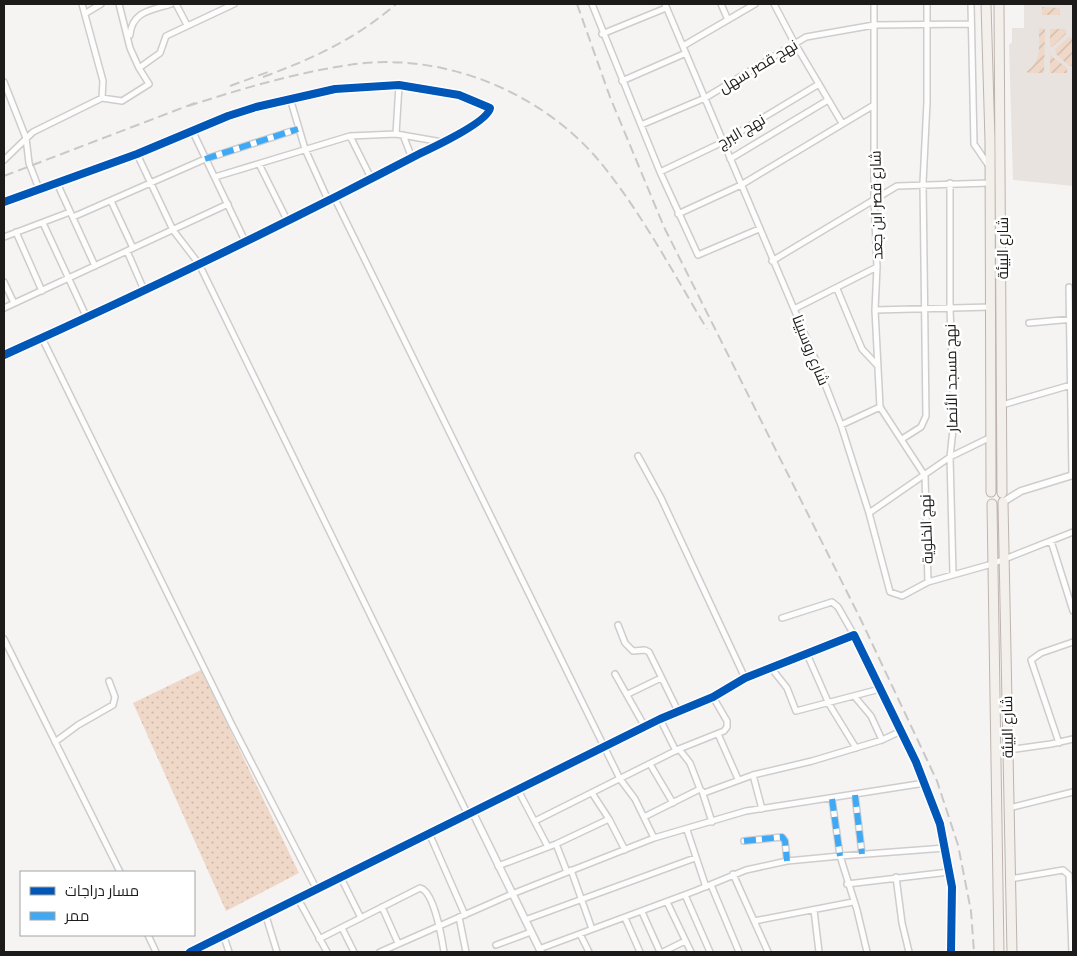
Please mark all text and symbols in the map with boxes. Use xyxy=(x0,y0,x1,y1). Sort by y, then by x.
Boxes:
street label: نهج قصر سهل xyxy=(714,33,802,99)
street label: نهج البرج xyxy=(713,108,769,154)
street label: شارع قصر ابن جعد xyxy=(864,150,888,260)
street label: شارع البيئة xyxy=(991,217,1014,279)
street label: شارع روسبينا xyxy=(786,311,836,389)
street label: نهج مسجد الأنصار xyxy=(939,324,963,433)
street label: نهج الخلوية xyxy=(913,494,939,564)
street label: شارع البيئة xyxy=(995,696,1019,758)
legend xyxy=(20,871,195,936)
text: مسار دراجات xyxy=(65,879,139,902)
text: ممر xyxy=(64,904,89,927)

